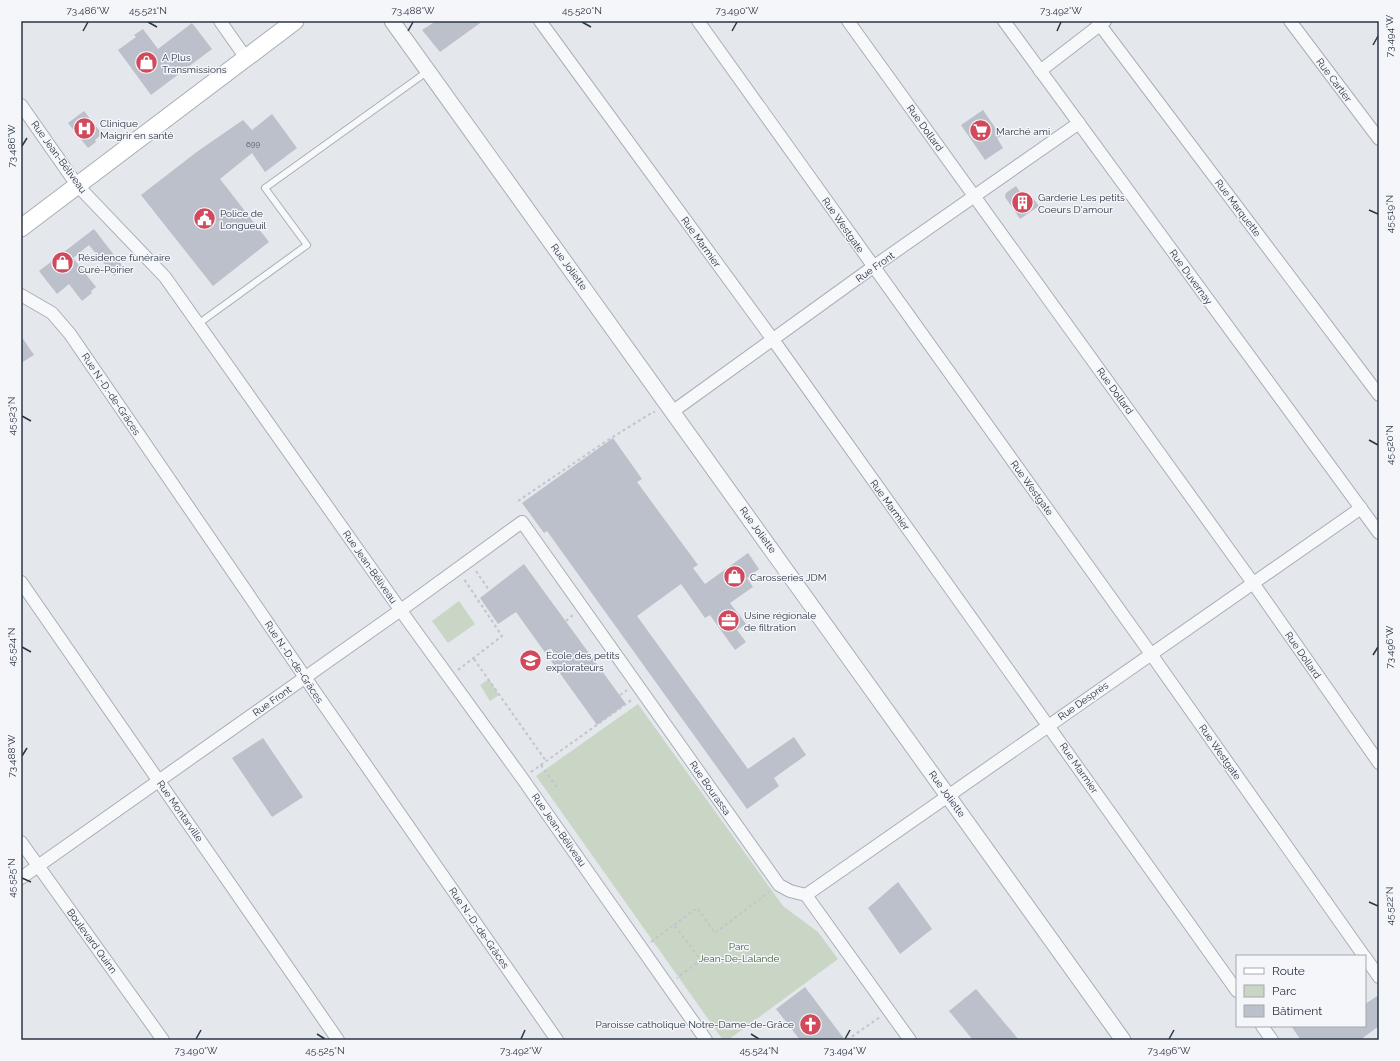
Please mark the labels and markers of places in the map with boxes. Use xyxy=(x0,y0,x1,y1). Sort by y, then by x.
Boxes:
shop icon: A Plus Transmissions xyxy=(134,50,160,76)
place label: A Plus Transmissions xyxy=(162,52,227,75)
hospital icon: Clinique Maigrir en santé xyxy=(72,116,98,142)
place label: Clinique Maigrir en santé xyxy=(100,118,174,141)
supermarket icon: Marché ami xyxy=(968,118,994,144)
place label: Marché ami xyxy=(996,126,1050,137)
building icon: Garderie Les petits Coeurs D'amour xyxy=(1010,190,1036,216)
place label: Garderie Les petits Coeurs D'amour xyxy=(1038,192,1125,215)
public building icon: Police de Longueuil xyxy=(192,206,218,232)
place label: Police de Longueuil xyxy=(220,208,267,231)
shop icon: Résidence funéraire Curé-Poirier xyxy=(50,250,76,276)
place label: Résidence funéraire Curé-Poirier xyxy=(78,252,170,275)
shop icon: Carosseries JDM xyxy=(721,564,747,590)
place label: Carosseries JDM xyxy=(750,572,827,583)
office icon: Usine régionale de filtration xyxy=(716,608,742,634)
place label: Usine régionale de filtration xyxy=(744,610,816,633)
school or university icon: École des petits explorateurs xyxy=(518,648,544,674)
place label: École des petits explorateurs xyxy=(546,650,620,673)
church icon: Paroisse catholique Notre-Dame-de-Grâce xyxy=(797,1011,823,1037)
place label: Paroisse catholique Notre-Dame-de-Grâce xyxy=(596,1019,794,1030)

